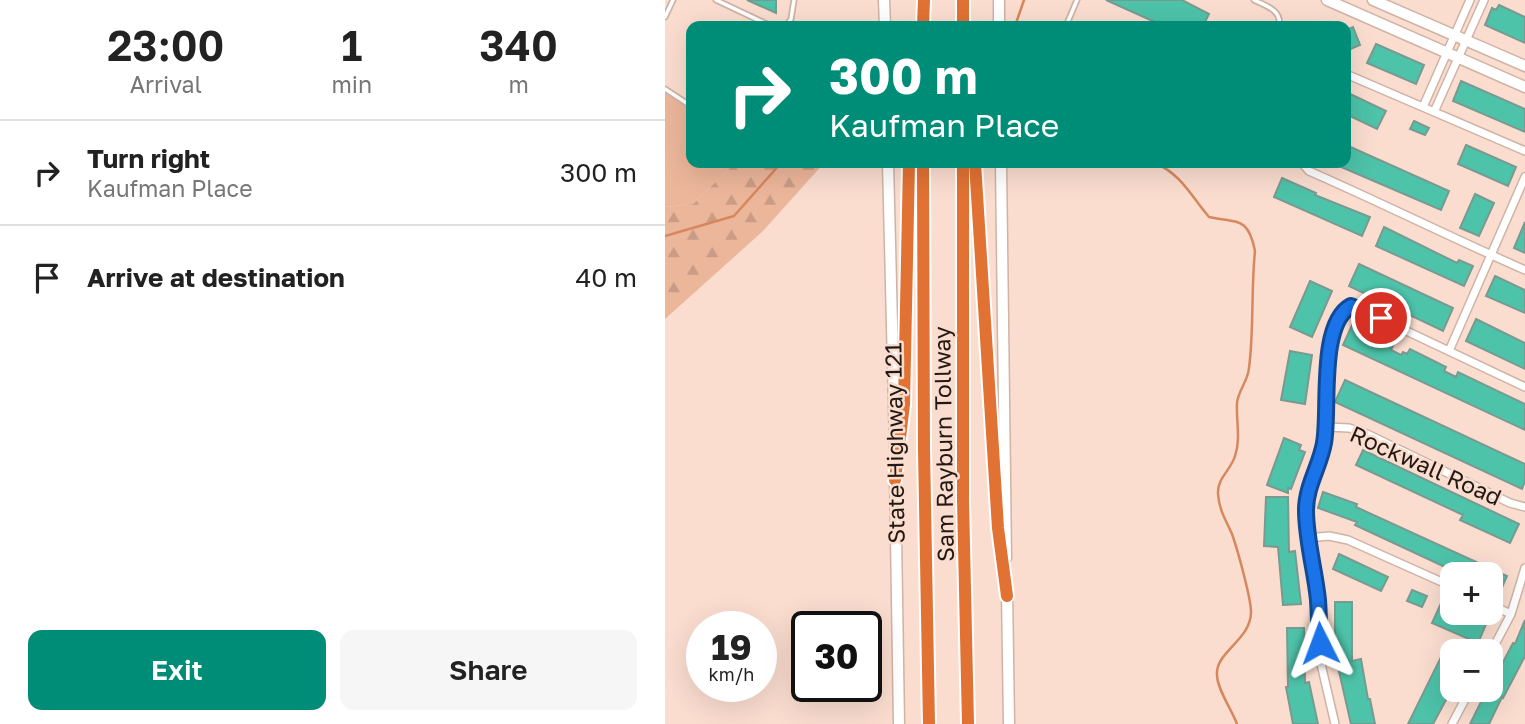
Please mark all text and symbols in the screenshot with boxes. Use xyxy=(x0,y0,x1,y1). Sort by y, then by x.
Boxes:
text: 23:00 xyxy=(107,20,224,70)
text: 1 xyxy=(341,20,362,70)
text: 340 xyxy=(479,20,558,70)
text: 300 m xyxy=(829,46,978,105)
icon: right xyxy=(714,49,805,140)
text: Arrival xyxy=(130,70,202,98)
text: min xyxy=(331,70,372,98)
text: m xyxy=(508,70,529,98)
text: Kaufman Place xyxy=(829,106,1059,144)
text: Turn right xyxy=(87,143,210,174)
icon: right xyxy=(28,154,66,192)
text: 300 m xyxy=(560,157,637,188)
text: Kaufman Place xyxy=(87,174,253,202)
icon: arrive xyxy=(28,259,66,297)
text: Arrive at destination xyxy=(87,262,345,293)
text: 40 m xyxy=(576,262,637,293)
pin xyxy=(1351,288,1411,348)
icon: arrive xyxy=(1362,299,1400,337)
street label: Sam Rayburn Tollway xyxy=(927,326,959,562)
street label: State Highway 121 xyxy=(878,342,910,544)
street label: Rockwall Road xyxy=(1346,419,1506,511)
map controls xyxy=(1440,562,1503,702)
button: + xyxy=(1440,562,1503,625)
position arrow xyxy=(1283,606,1357,680)
speed limit sign: 30 xyxy=(791,611,882,702)
text: 19 xyxy=(711,626,752,668)
button: Exit xyxy=(28,630,326,710)
button: Share xyxy=(340,630,637,710)
button: − xyxy=(1440,639,1503,702)
text: km/h xyxy=(709,663,754,685)

